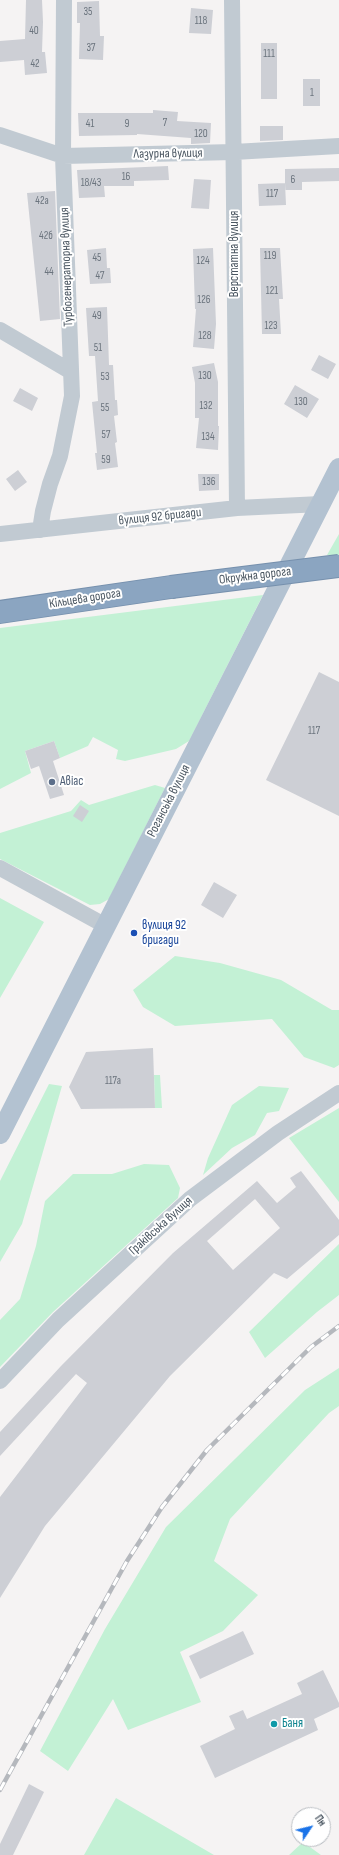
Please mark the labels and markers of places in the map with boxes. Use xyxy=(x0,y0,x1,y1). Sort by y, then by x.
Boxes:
place label: Авіас xyxy=(60,774,84,790)
marker: Авіас xyxy=(47,777,57,787)
place label: вулиця 92 бригади xyxy=(142,918,186,949)
marker: вулиця 92 бригади xyxy=(129,928,139,938)
place label: Баня xyxy=(282,1716,303,1732)
marker: Баня xyxy=(269,1719,279,1729)

